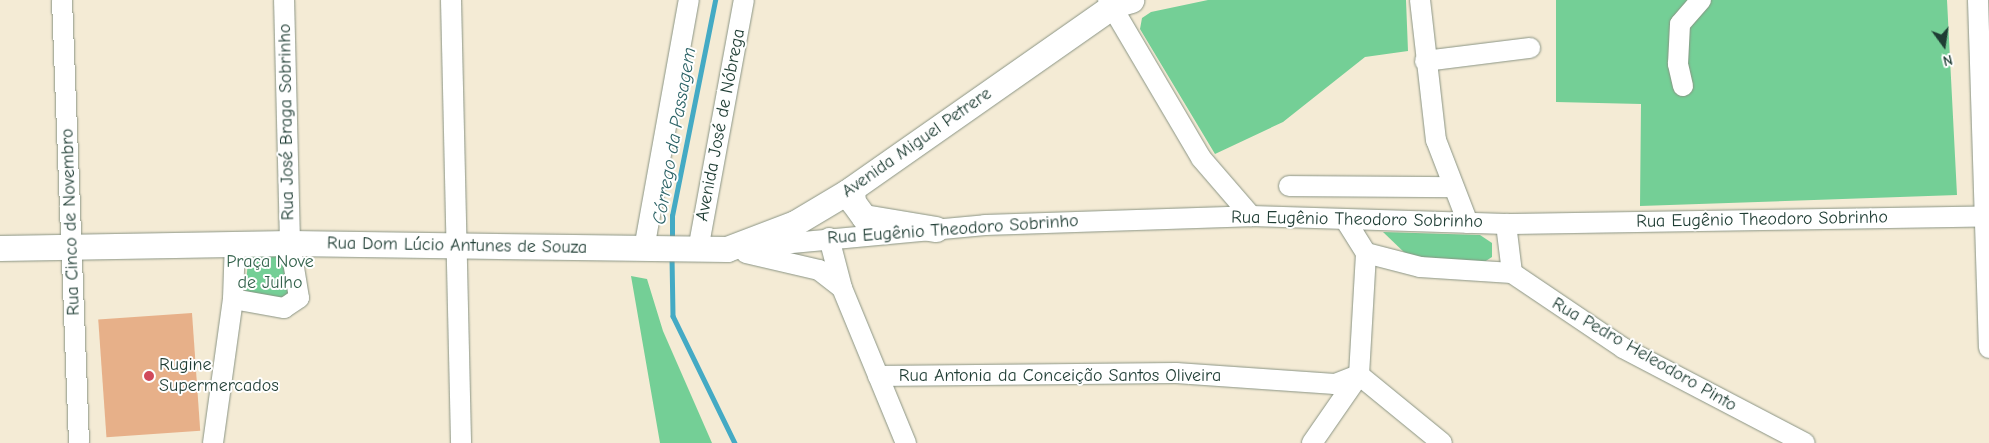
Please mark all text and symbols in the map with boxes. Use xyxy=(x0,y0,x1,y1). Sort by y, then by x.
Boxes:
north arrow xyxy=(1919,20,1969,70)
street label: Rua José Braga Sobrinho xyxy=(274,23,300,221)
street label: Avenida José de Nóbrega xyxy=(692,27,750,223)
water label: Córrego da Passagem xyxy=(648,46,702,226)
text: N xyxy=(1941,51,1954,69)
street label: Avenida Miguel Petrere xyxy=(838,83,996,203)
street label: Rua Cinco de Novembro xyxy=(57,128,85,316)
street label: Rua Eugênio Theodoro Sobrinho xyxy=(1231,207,1483,233)
street label: Rua Eugênio Theodoro Sobrinho xyxy=(1636,207,1888,233)
street label: Rua Eugênio Theodoro Sobrinho xyxy=(827,210,1079,250)
street label: Rua Dom Lúcio Antunes de Souza xyxy=(327,233,587,259)
park label: Praça Nove de Julho xyxy=(226,252,314,294)
street label: Rua Pedro Heleodoro Pinto xyxy=(1548,293,1740,417)
place label: Rugine Supermercados xyxy=(159,355,279,398)
street label: Rua Antonia da Conceição Santos Oliveira xyxy=(899,365,1221,387)
marker: Rugine Supermercados xyxy=(143,370,155,382)

